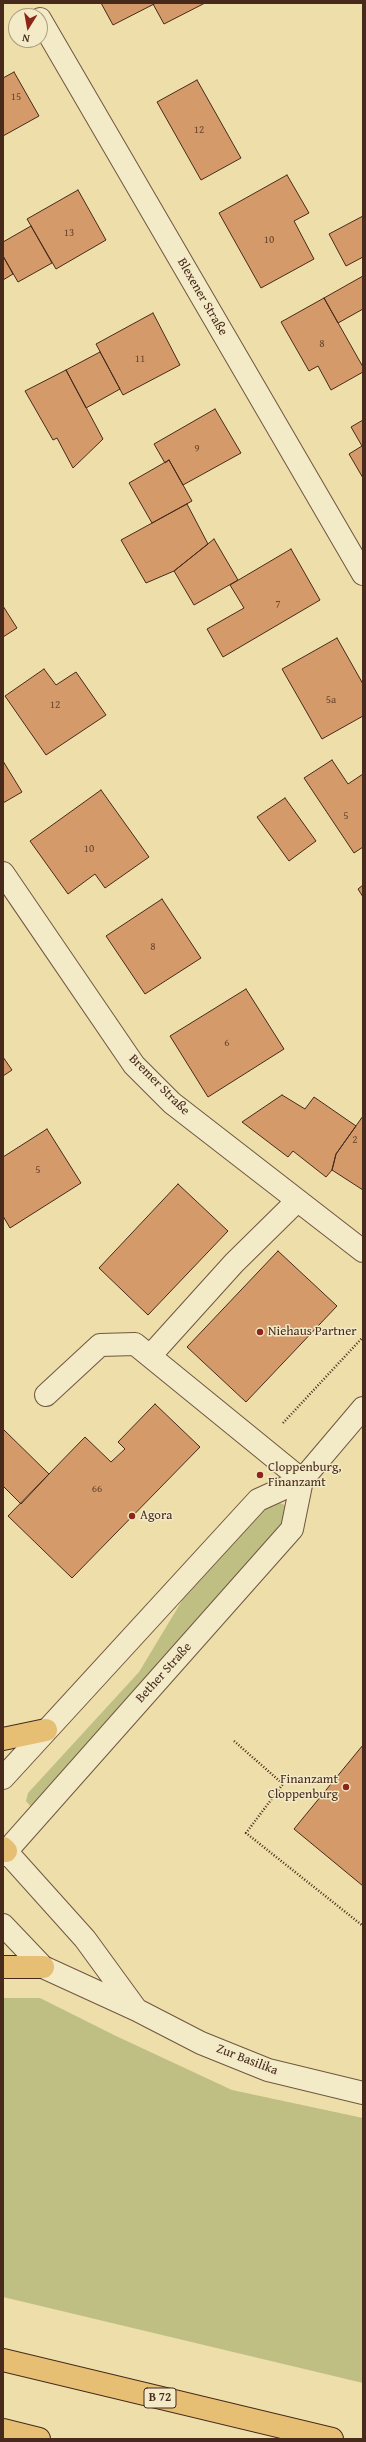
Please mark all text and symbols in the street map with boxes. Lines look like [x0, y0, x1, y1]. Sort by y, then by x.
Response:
north arrow [8, 8, 48, 48]
text: N [21, 30, 31, 47]
house number: 15 [11, 90, 21, 104]
house number: 12 [194, 123, 204, 137]
house number: 13 [64, 226, 74, 240]
house number: 10 [264, 233, 274, 247]
street label: Blexener Straße [173, 255, 231, 339]
house number: 8 [319, 337, 325, 351]
house number: 11 [135, 352, 145, 366]
house number: 9 [194, 442, 200, 456]
house number: 7 [275, 597, 281, 611]
house number: 5a [326, 693, 336, 707]
house number: 12 [50, 698, 60, 712]
house number: 5 [343, 809, 349, 823]
house number: 10 [84, 842, 94, 856]
house number: 8 [150, 940, 156, 954]
house number: 6 [224, 1036, 230, 1050]
street label: Bremer Straße [125, 1051, 193, 1119]
house number: 2 [352, 1133, 358, 1147]
house number: 5 [35, 1163, 41, 1177]
place label: Niehaus Partner [268, 1324, 357, 1340]
marker: Niehaus Partner [255, 1327, 265, 1337]
place label: Cloppenburg, Finanzamt [268, 1460, 342, 1491]
marker: Cloppenburg, Finanzamt [255, 1470, 265, 1480]
house number: 66 [92, 1482, 102, 1496]
place label: Agora [140, 1508, 172, 1524]
marker: Agora [127, 1511, 137, 1521]
street label: Bether Straße [133, 1640, 195, 1706]
place label: Finanzamt Cloppenburg [268, 1772, 338, 1803]
marker: Finanzamt Cloppenburg [341, 1782, 351, 1792]
street label: Zur Basilika [214, 2041, 280, 2079]
road number: B 72 [144, 2388, 176, 2408]

